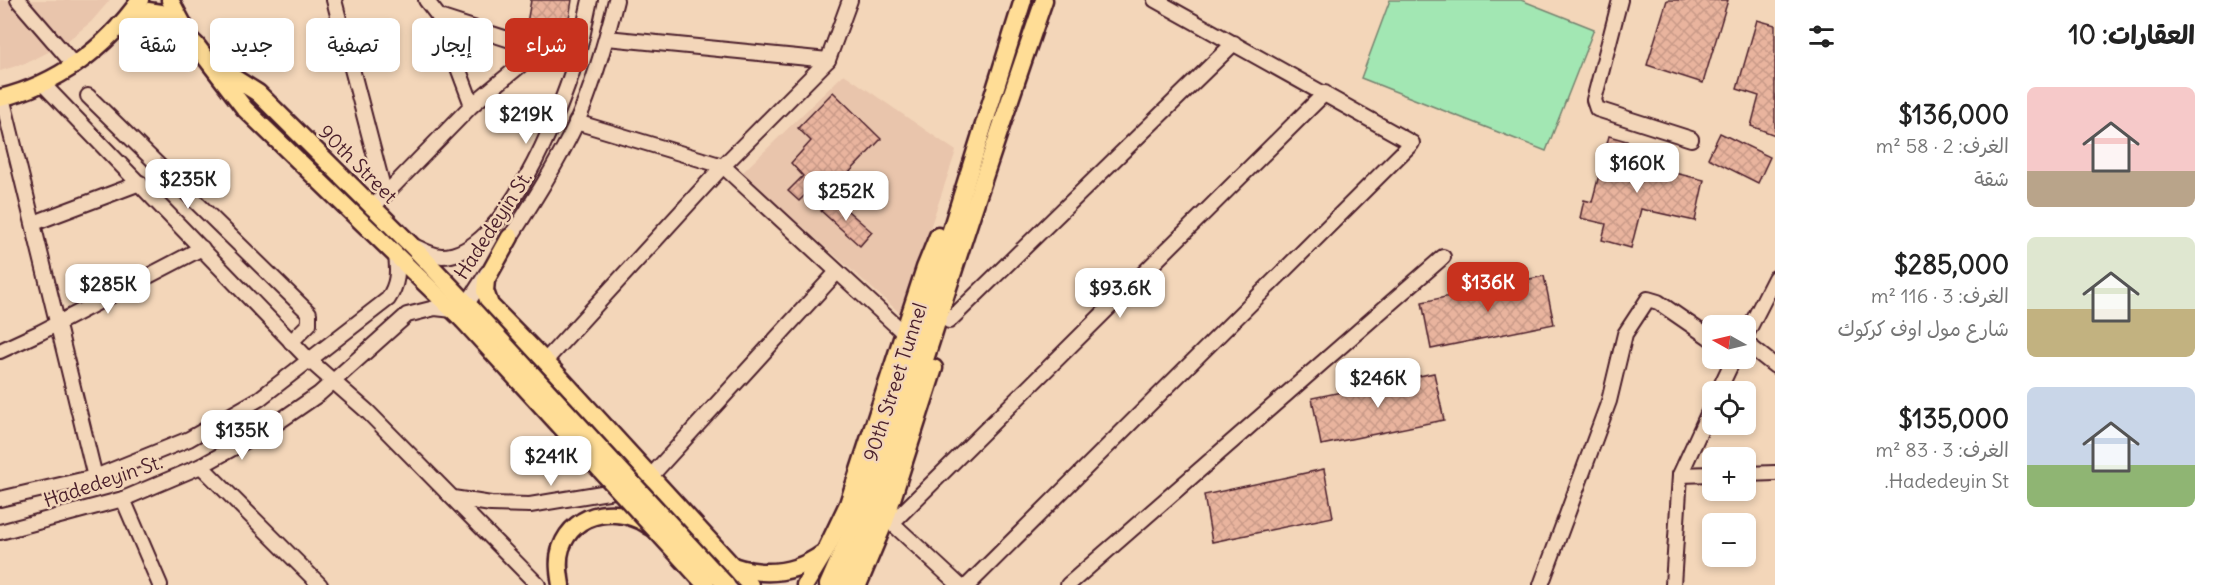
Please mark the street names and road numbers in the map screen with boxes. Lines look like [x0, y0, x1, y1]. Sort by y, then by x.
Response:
street label: 90th Street [314, 119, 403, 208]
street label: Hadedeyin St. [448, 166, 537, 284]
street label: 90th Street Tunnel [857, 300, 932, 464]
street label: Hadedeyin St. [40, 448, 166, 513]

